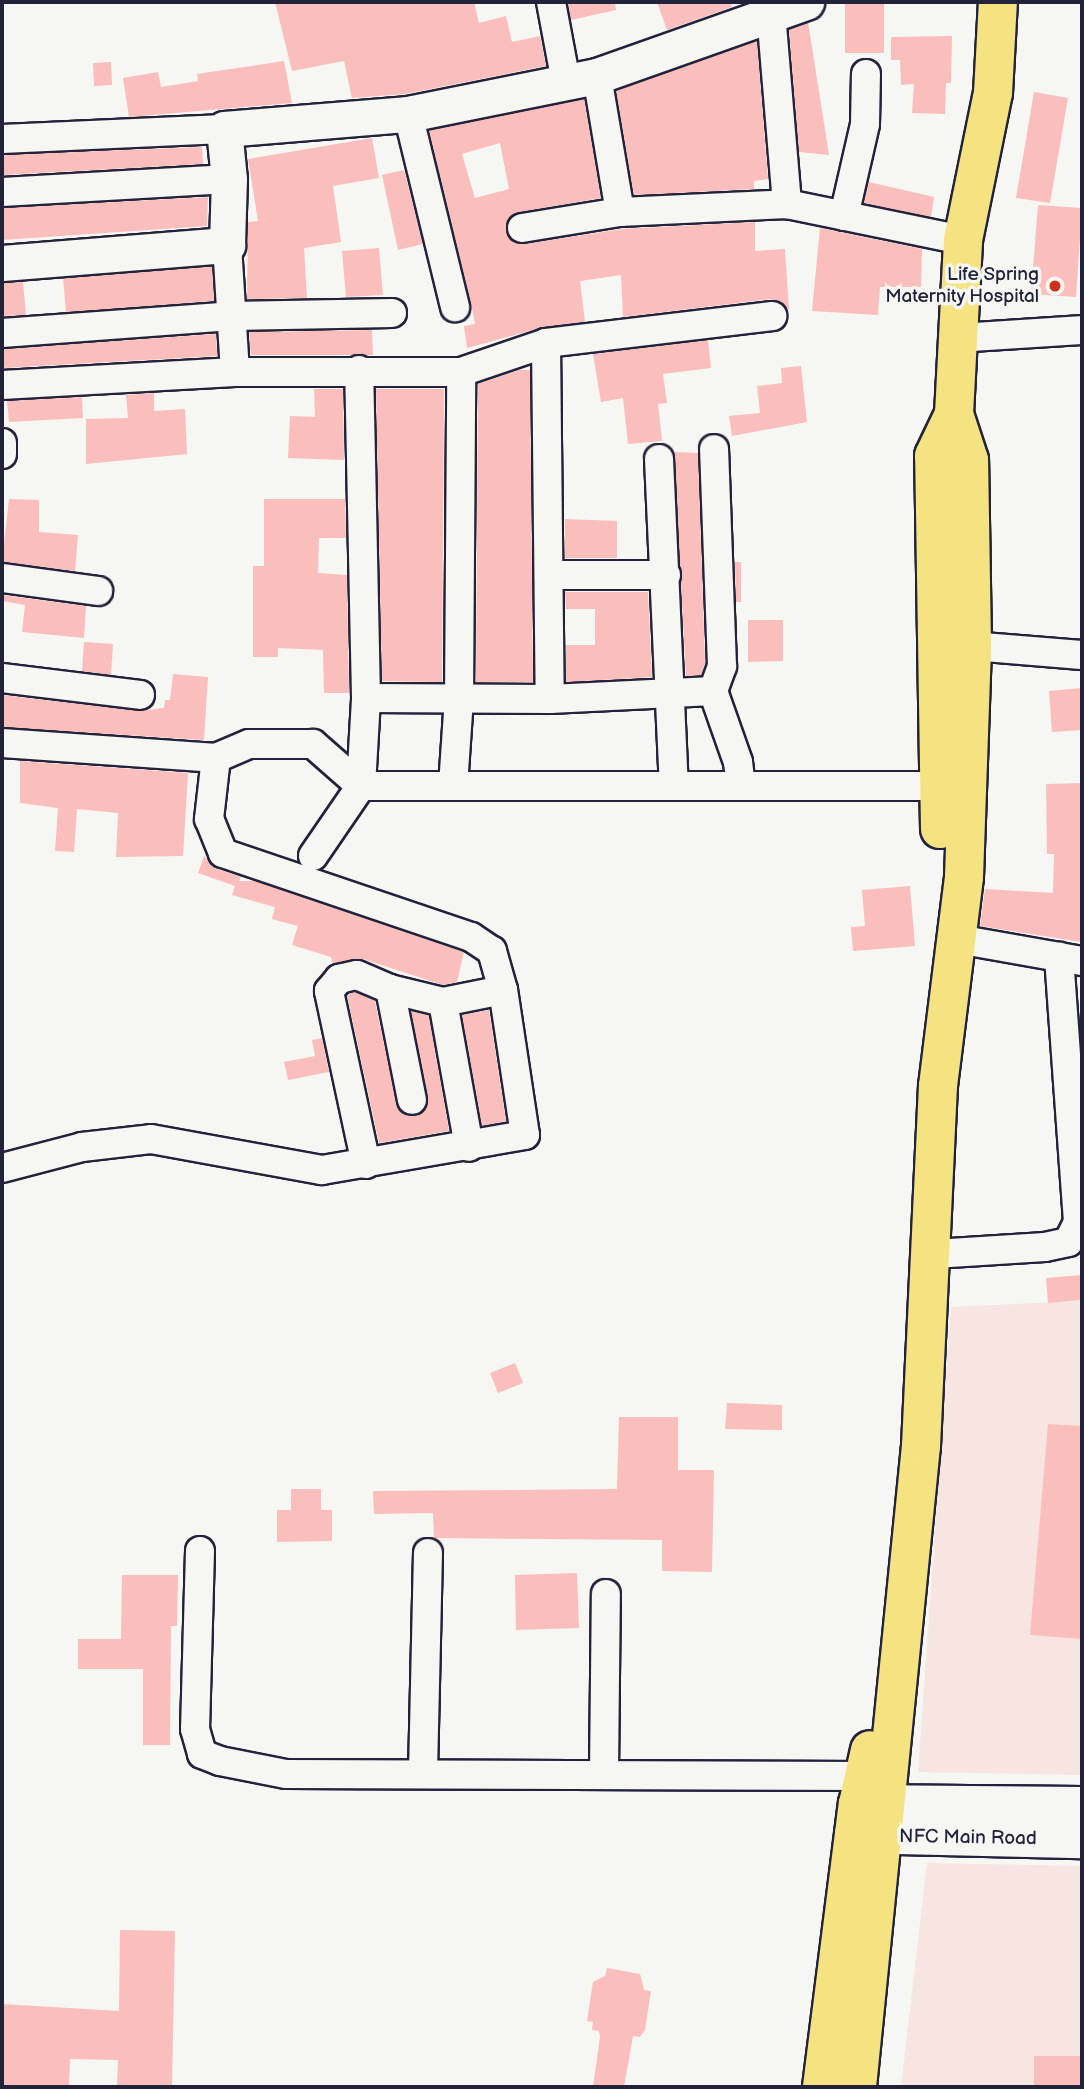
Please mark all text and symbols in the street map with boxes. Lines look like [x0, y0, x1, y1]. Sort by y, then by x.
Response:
place label: Life Spring Maternity Hospital [884, 264, 1039, 308]
marker: Life Spring Maternity Hospital [1045, 276, 1065, 296]
street label: NFC Main Road [899, 1825, 1037, 1851]

